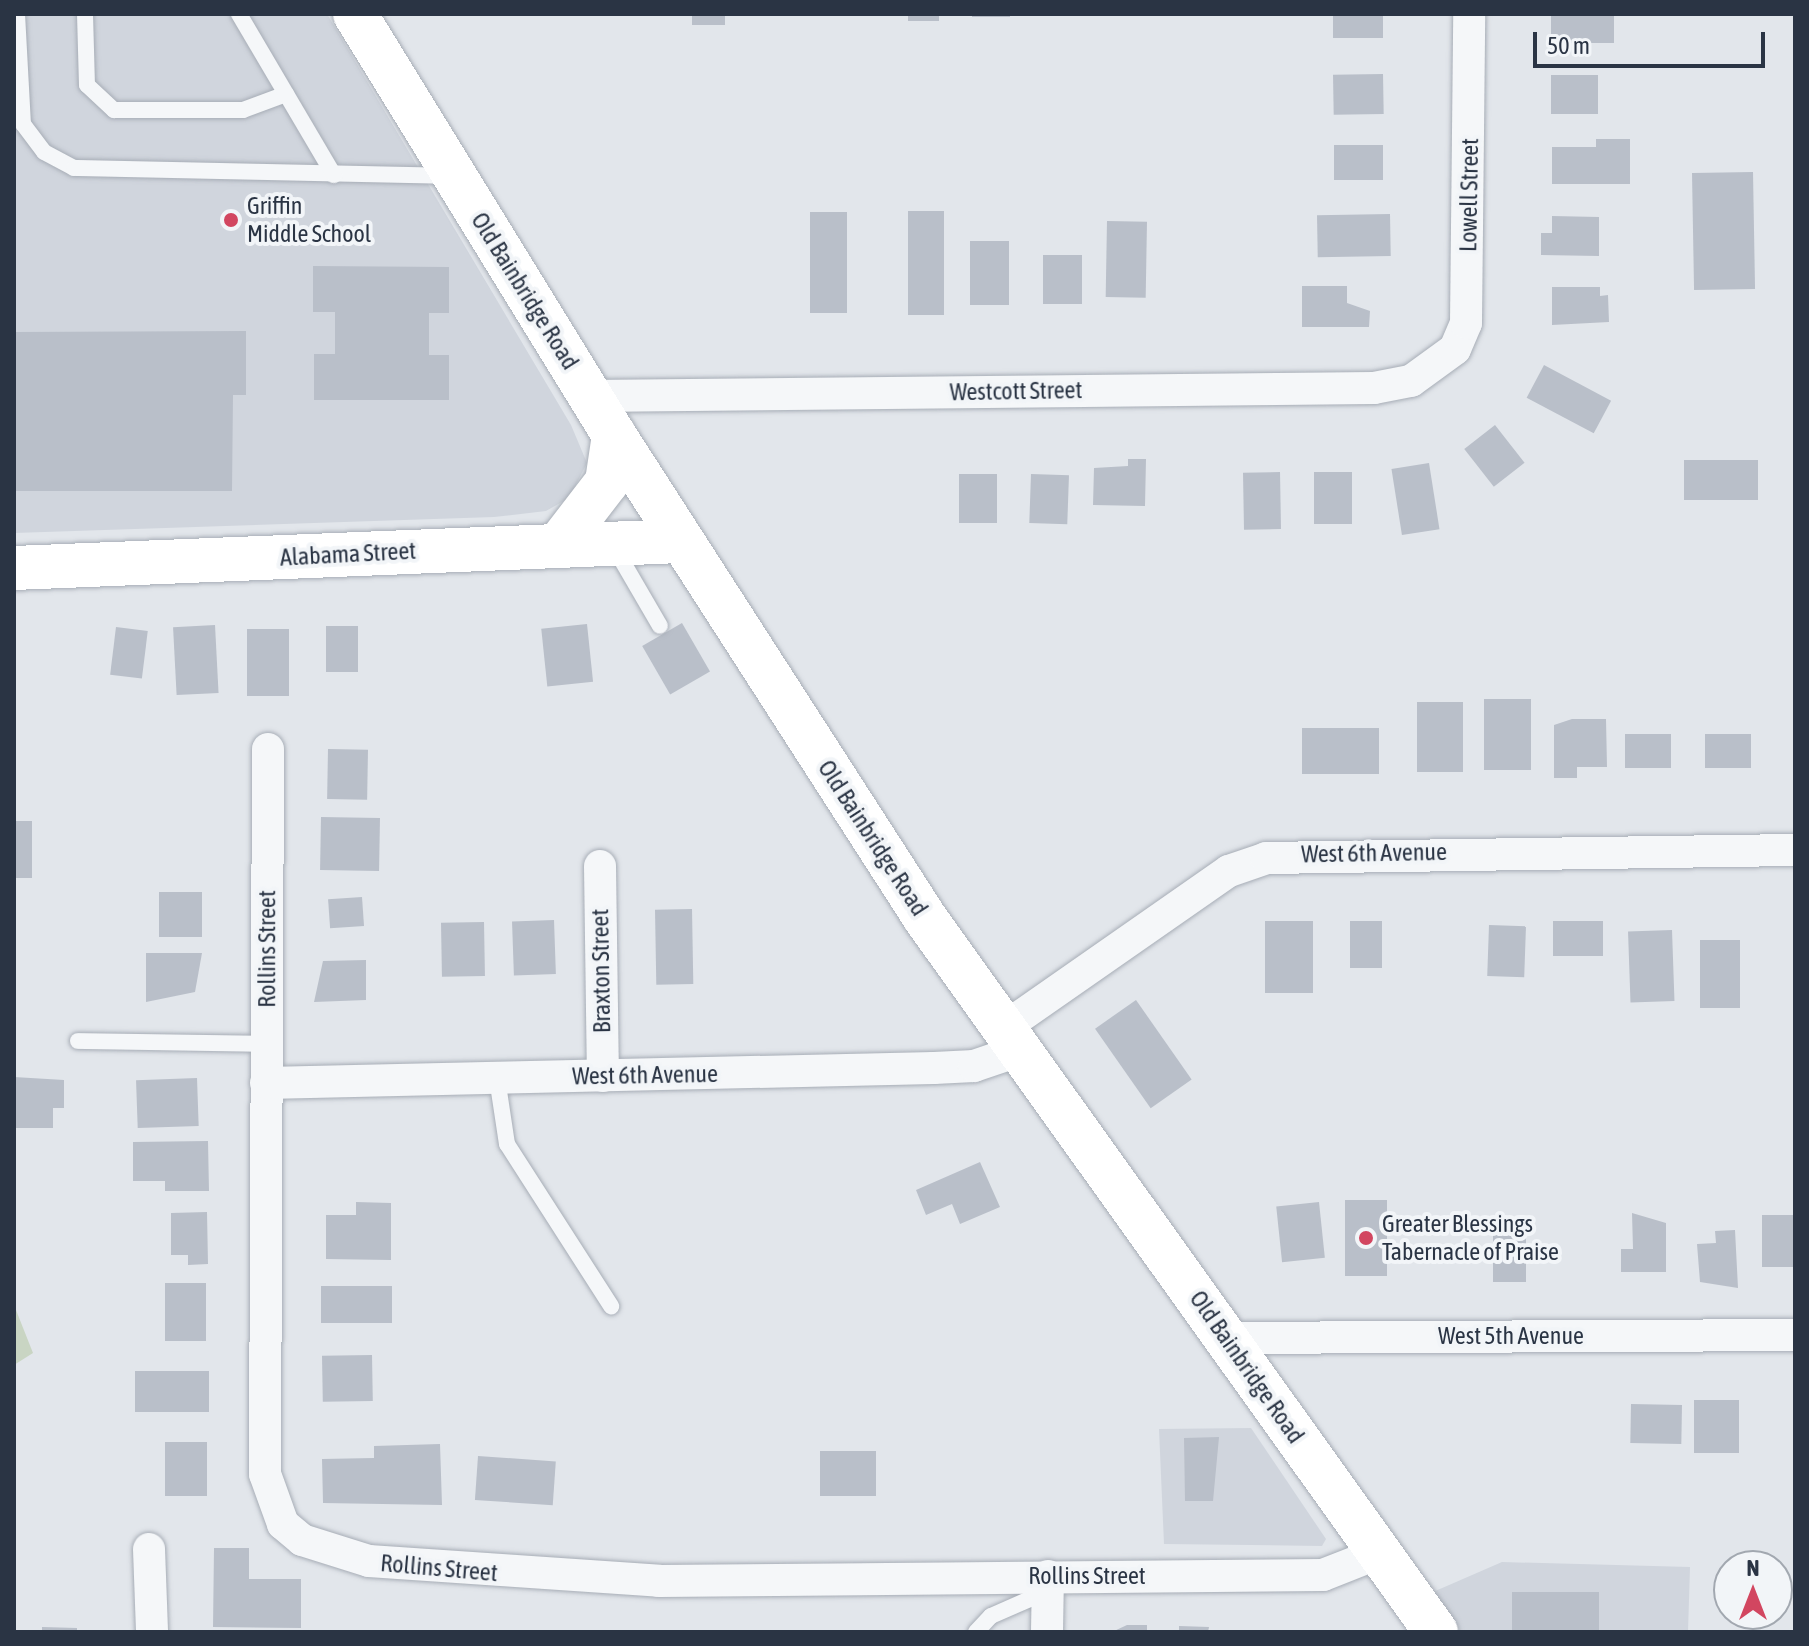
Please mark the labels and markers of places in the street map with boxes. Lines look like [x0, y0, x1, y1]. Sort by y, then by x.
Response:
place label: Griffin Middle School [247, 192, 371, 248]
marker: Griffin Middle School [222, 211, 240, 229]
place label: Greater Blessings Tabernacle of Praise [1382, 1210, 1559, 1266]
marker: Greater Blessings Tabernacle of Praise [1357, 1229, 1375, 1247]

